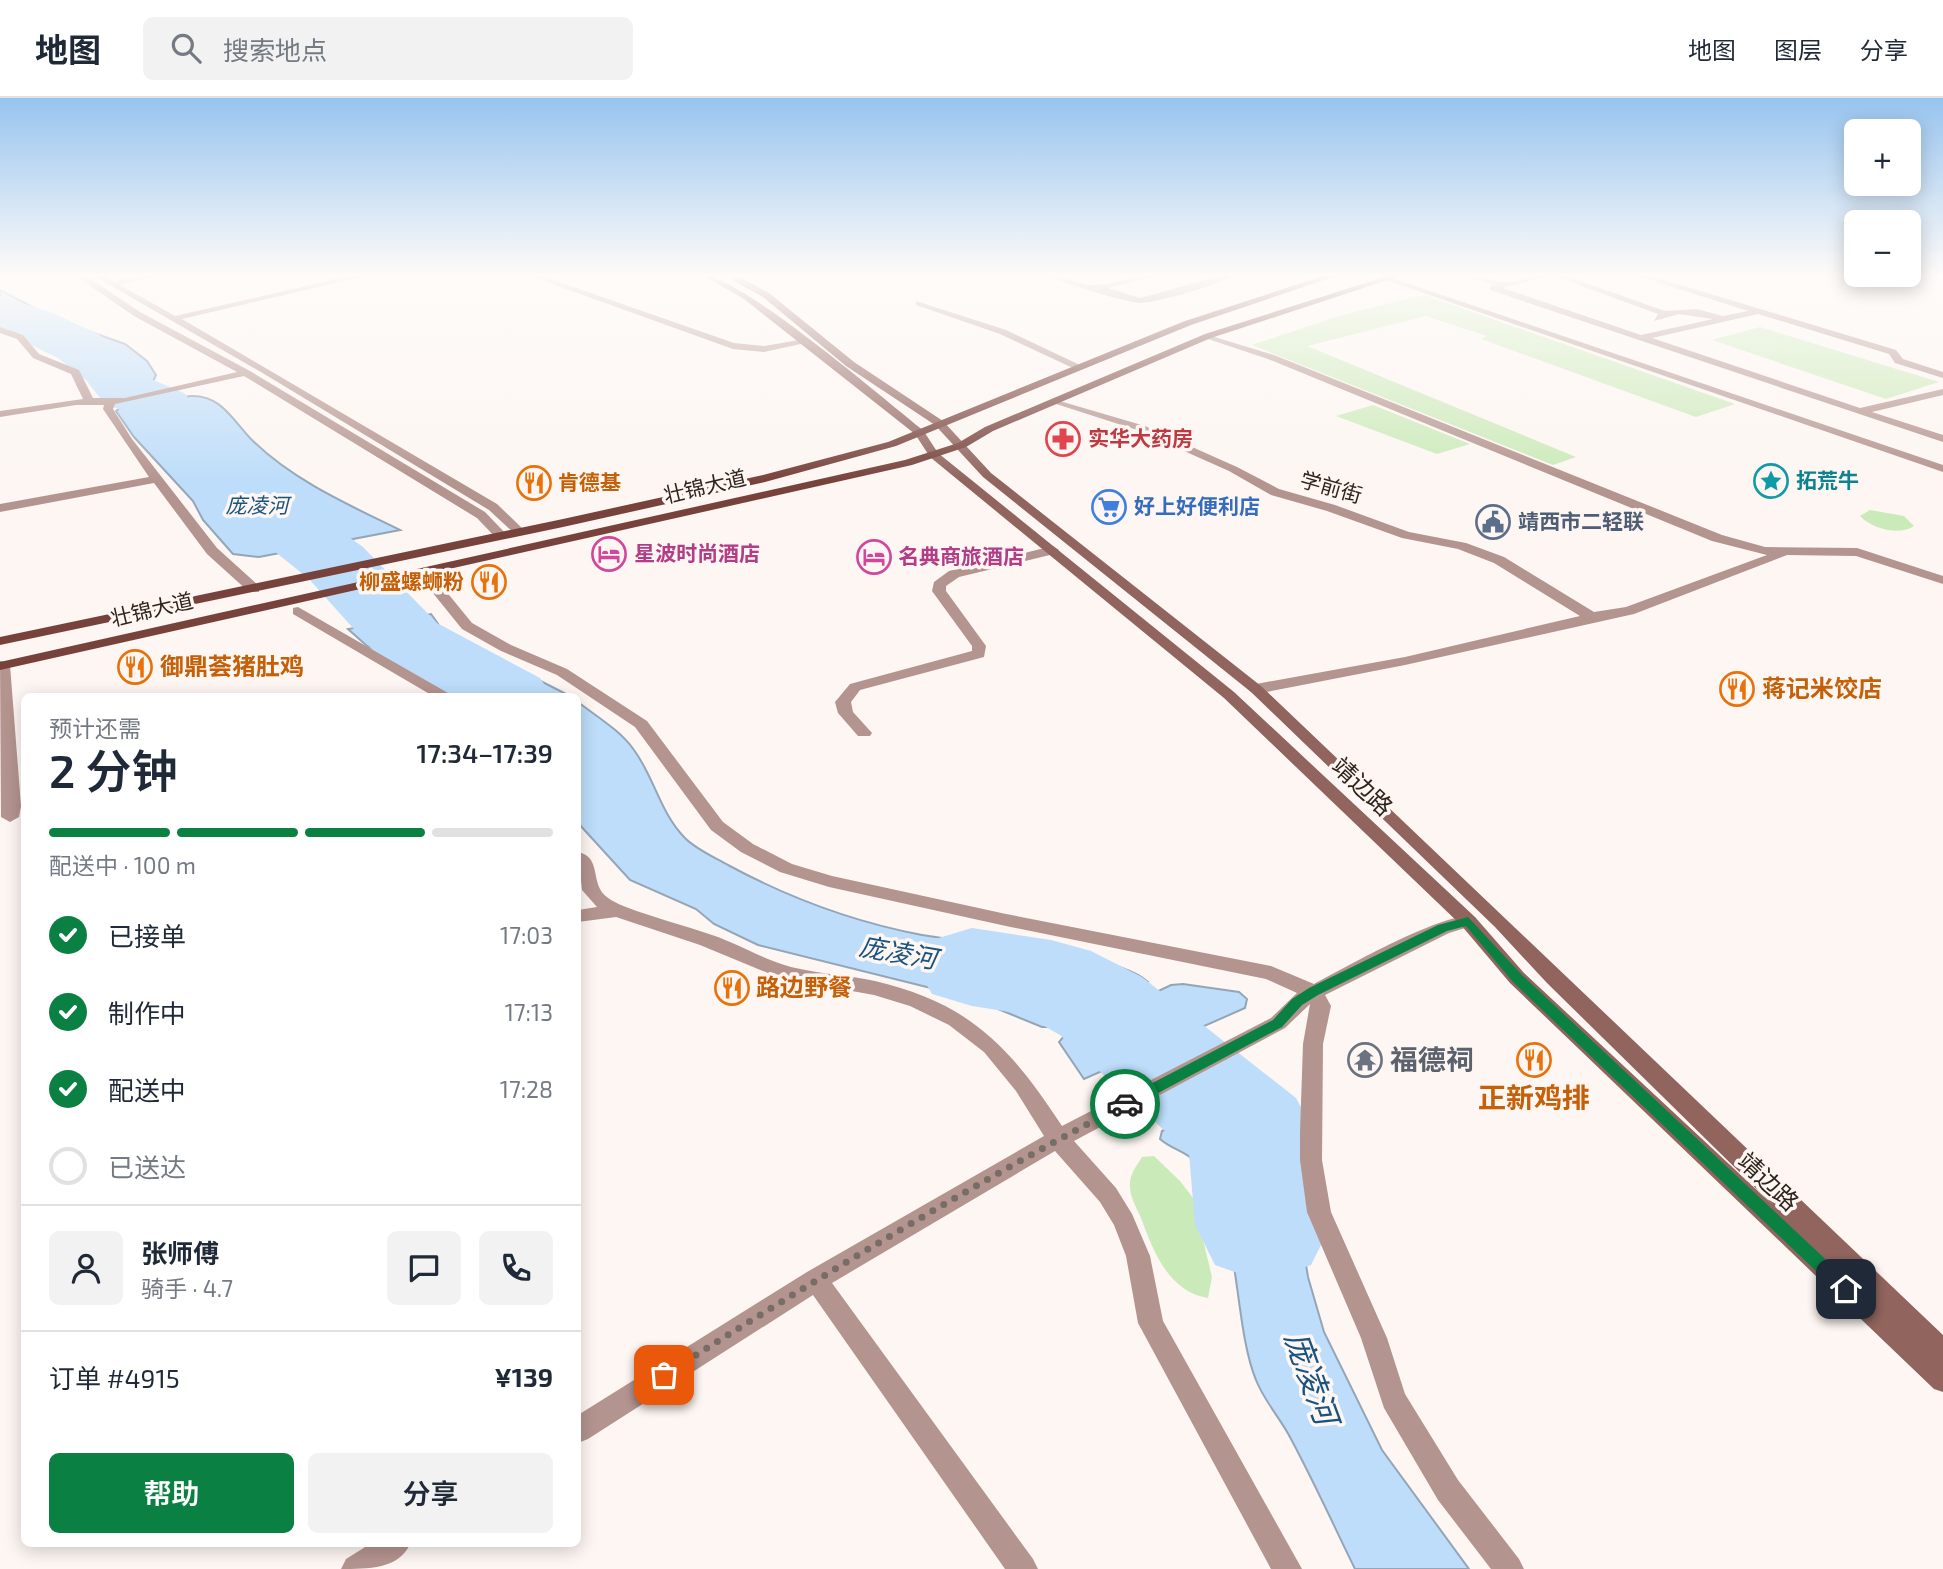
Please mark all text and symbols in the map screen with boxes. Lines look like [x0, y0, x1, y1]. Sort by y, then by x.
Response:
search box [143, 17, 633, 80]
text: 地图 [35, 29, 101, 69]
icon: search [167, 29, 205, 67]
text: 搜索地点 [223, 34, 327, 65]
text: 地图 [1688, 35, 1736, 64]
text: 图层 [1774, 35, 1822, 64]
text: 分享 [1860, 35, 1908, 64]
map controls [1844, 119, 1921, 287]
button: + [1844, 119, 1921, 196]
button: − [1844, 210, 1921, 287]
pharmacy icon: 实华大药房 [1044, 420, 1082, 458]
place label: 实华大药房 [1088, 425, 1193, 450]
place icon: 拓荒牛 [1752, 462, 1790, 500]
restaurant icon: 肯德基 [515, 464, 553, 502]
street label: 壮锦大道 [661, 464, 748, 507]
street label: 学前街 [1298, 466, 1365, 507]
place label: 拓荒牛 [1796, 467, 1859, 492]
place label: 肯德基 [558, 469, 621, 494]
supermarket icon: 好上好便利店 [1090, 488, 1128, 526]
water label: 庞凌河 [226, 492, 292, 517]
place label: 好上好便利店 [1134, 493, 1260, 518]
public building icon: 靖西市二轻联 [1474, 503, 1512, 541]
place label: 靖西市二轻联 [1518, 508, 1644, 533]
hotel icon: 星波时尚酒店 [590, 535, 628, 573]
hotel icon: 名典商旅酒店 [855, 538, 893, 576]
place label: 星波时尚酒店 [634, 540, 760, 565]
place label: 名典商旅酒店 [898, 543, 1024, 568]
restaurant icon: 柳盛螺蛳粉 [470, 563, 508, 601]
place label: 柳盛螺蛳粉 [359, 568, 464, 593]
street label: 壮锦大道 [108, 587, 195, 630]
restaurant icon: 御鼎荟猪肚鸡 [116, 648, 154, 686]
place label: 御鼎荟猪肚鸡 [160, 651, 304, 680]
restaurant icon: 蒋记米饺店 [1718, 670, 1756, 708]
place label: 蒋记米饺店 [1762, 673, 1882, 702]
text: 预计还需 [49, 714, 141, 742]
text: 17:34–17:39 [416, 737, 553, 768]
text: 2 分钟 [49, 742, 177, 797]
street label: 靖边路 [1327, 751, 1399, 821]
text: 配送中 · 100 m [49, 851, 196, 879]
icon: check [49, 916, 87, 954]
text: 已接单 [108, 920, 186, 951]
text: 17:03 [500, 921, 553, 949]
water label: 庞凌河 [857, 929, 944, 974]
restaurant icon: 路边野餐 [713, 969, 751, 1007]
place label: 路边野餐 [756, 972, 852, 1001]
icon: check [49, 993, 87, 1031]
text: 制作中 [108, 997, 186, 1028]
text: 17:13 [505, 998, 553, 1026]
temple icon: 福德祠 [1346, 1041, 1384, 1079]
restaurant icon: 正新鸡排 [1515, 1041, 1553, 1079]
place label: 福德祠 [1390, 1042, 1474, 1076]
courier [1090, 1069, 1160, 1139]
icon: check [49, 1070, 87, 1108]
text: 配送中 [108, 1074, 186, 1105]
text: 17:28 [500, 1075, 553, 1103]
place label: 正新鸡排 [1478, 1080, 1590, 1114]
icon: car [1106, 1085, 1144, 1123]
street label: 靖边路 [1733, 1146, 1805, 1216]
text: 已送达 [108, 1151, 186, 1182]
button: person [49, 1231, 123, 1305]
button: chat [387, 1231, 461, 1305]
button: phone [479, 1231, 553, 1305]
text: 张师傅 [141, 1237, 219, 1268]
pin [1816, 1259, 1876, 1319]
icon: home [1827, 1270, 1865, 1308]
text: 骑手 · 4.7 [141, 1274, 233, 1302]
water label: 庞凌河 [1279, 1326, 1349, 1435]
pin [634, 1345, 694, 1405]
icon: bag [645, 1356, 683, 1394]
text: ¥139 [494, 1361, 553, 1392]
text: 订单 #4915 [49, 1362, 180, 1393]
button: 帮助 [49, 1453, 294, 1533]
button: 分享 [308, 1453, 553, 1533]

